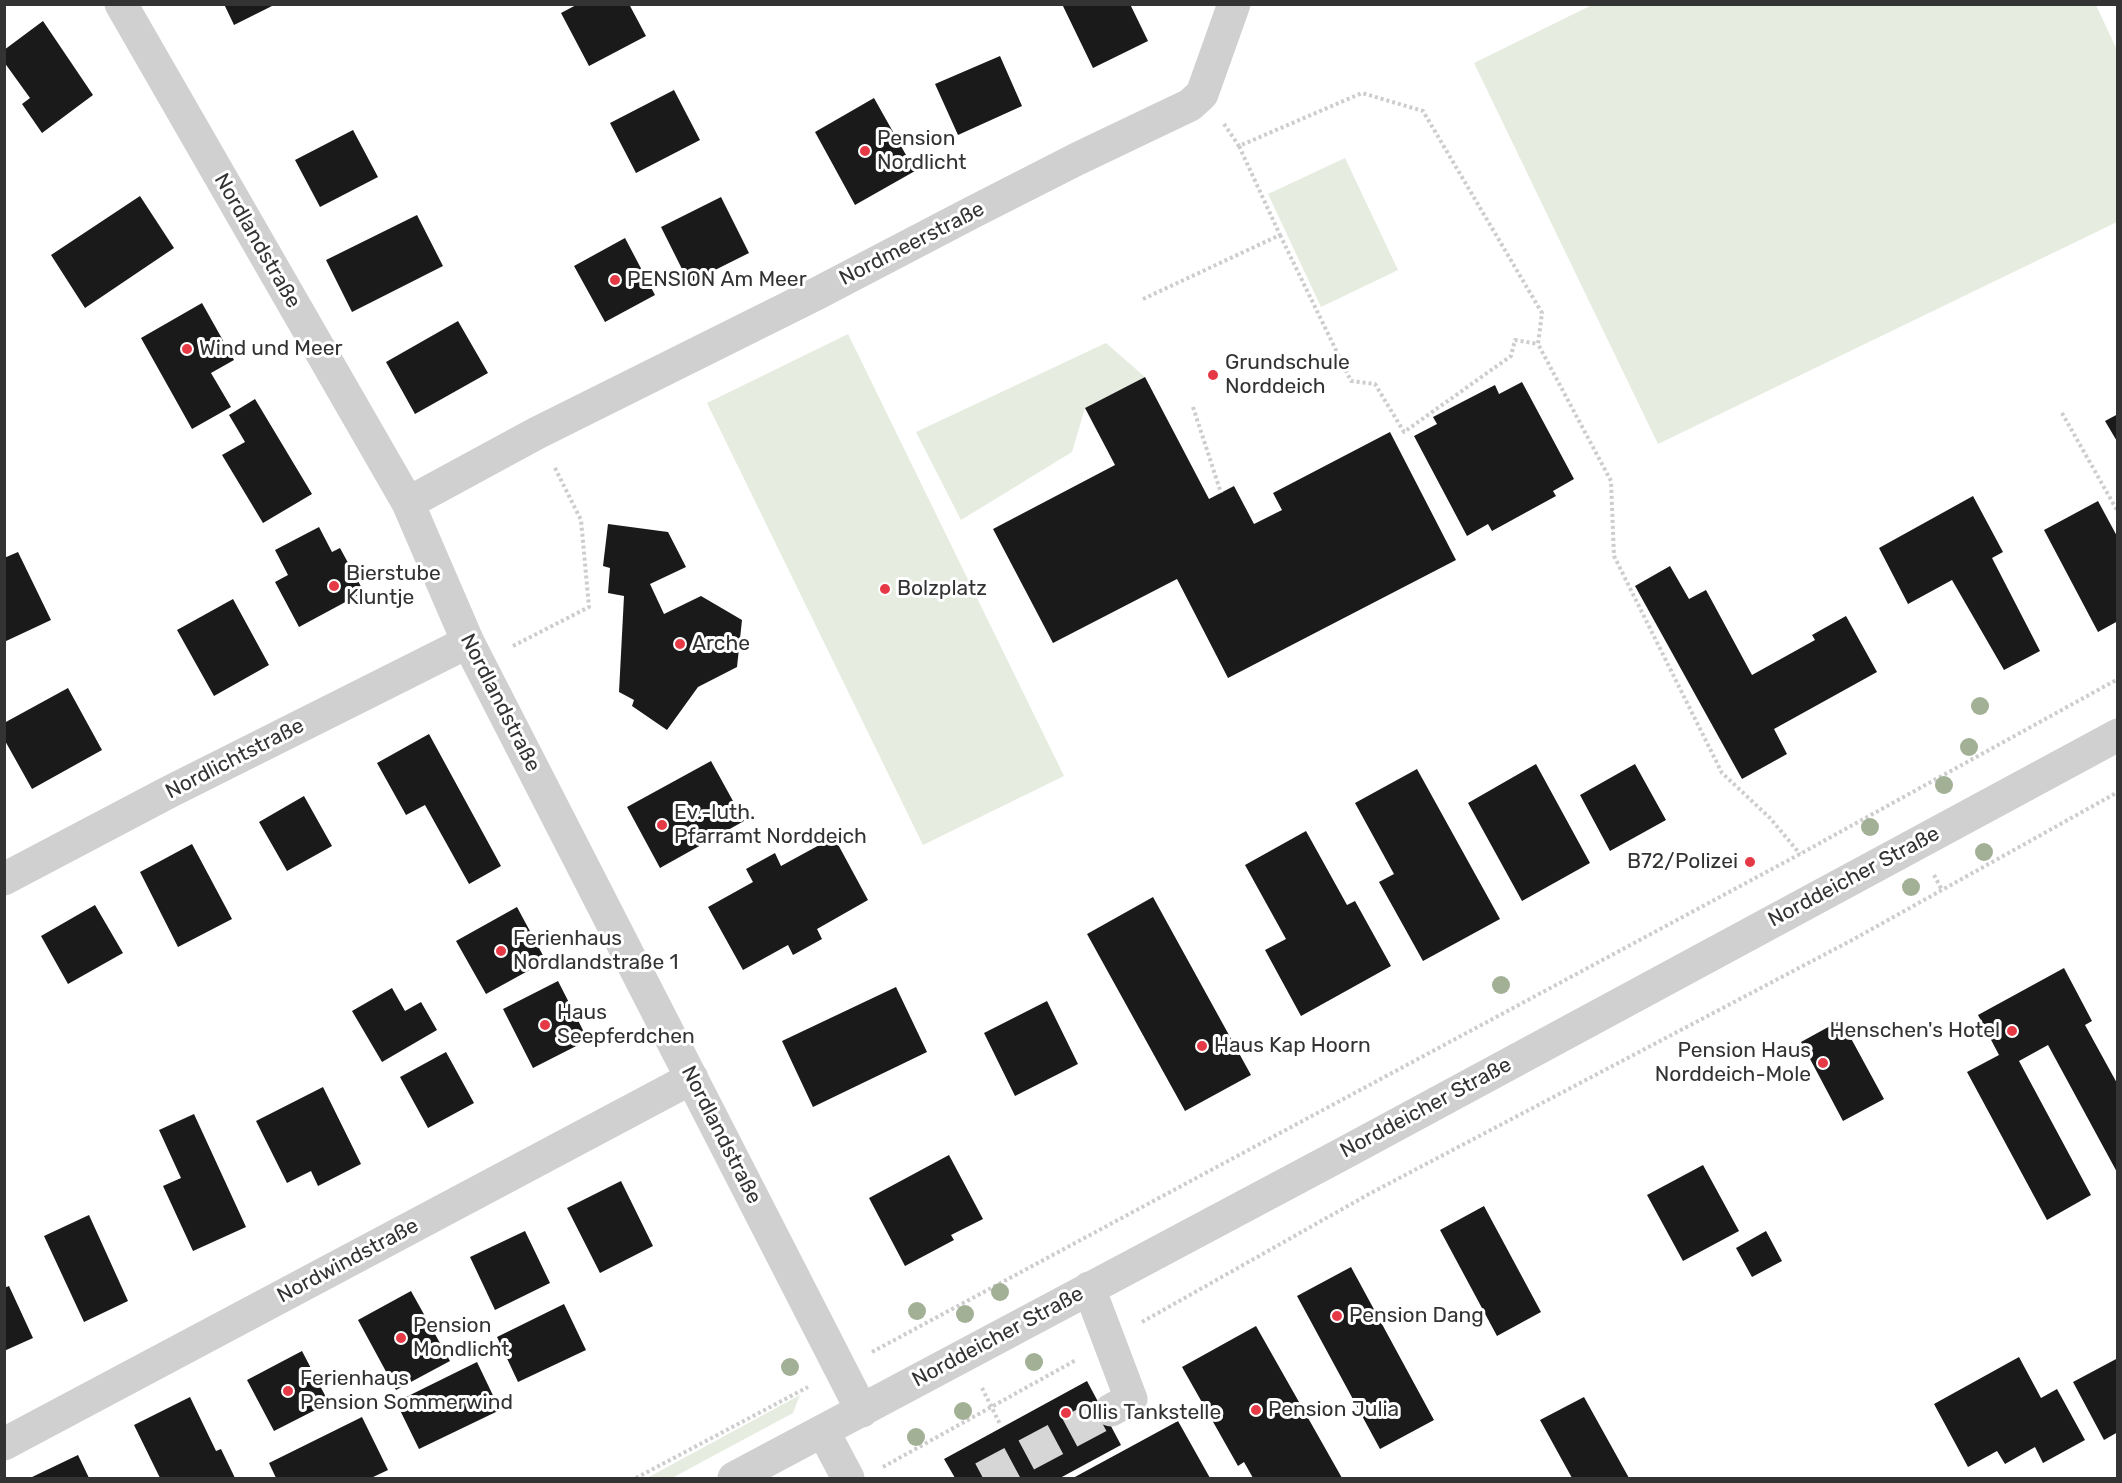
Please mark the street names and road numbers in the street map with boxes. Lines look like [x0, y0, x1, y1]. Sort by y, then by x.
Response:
street label: Nordlandstraße [208, 169, 306, 313]
street label: Nordmeerstraße [835, 197, 989, 291]
street label: Nordlandstraße [454, 630, 546, 776]
street label: Nordlichtstraße [162, 713, 308, 805]
street label: Norddeicher Straße [1764, 821, 1944, 933]
street label: Norddeicher Straße [1336, 1052, 1516, 1164]
street label: Nordlandstraße [675, 1062, 767, 1208]
street label: Nordwindstraße [273, 1213, 423, 1309]
street label: Norddeicher Straße [908, 1281, 1088, 1393]

